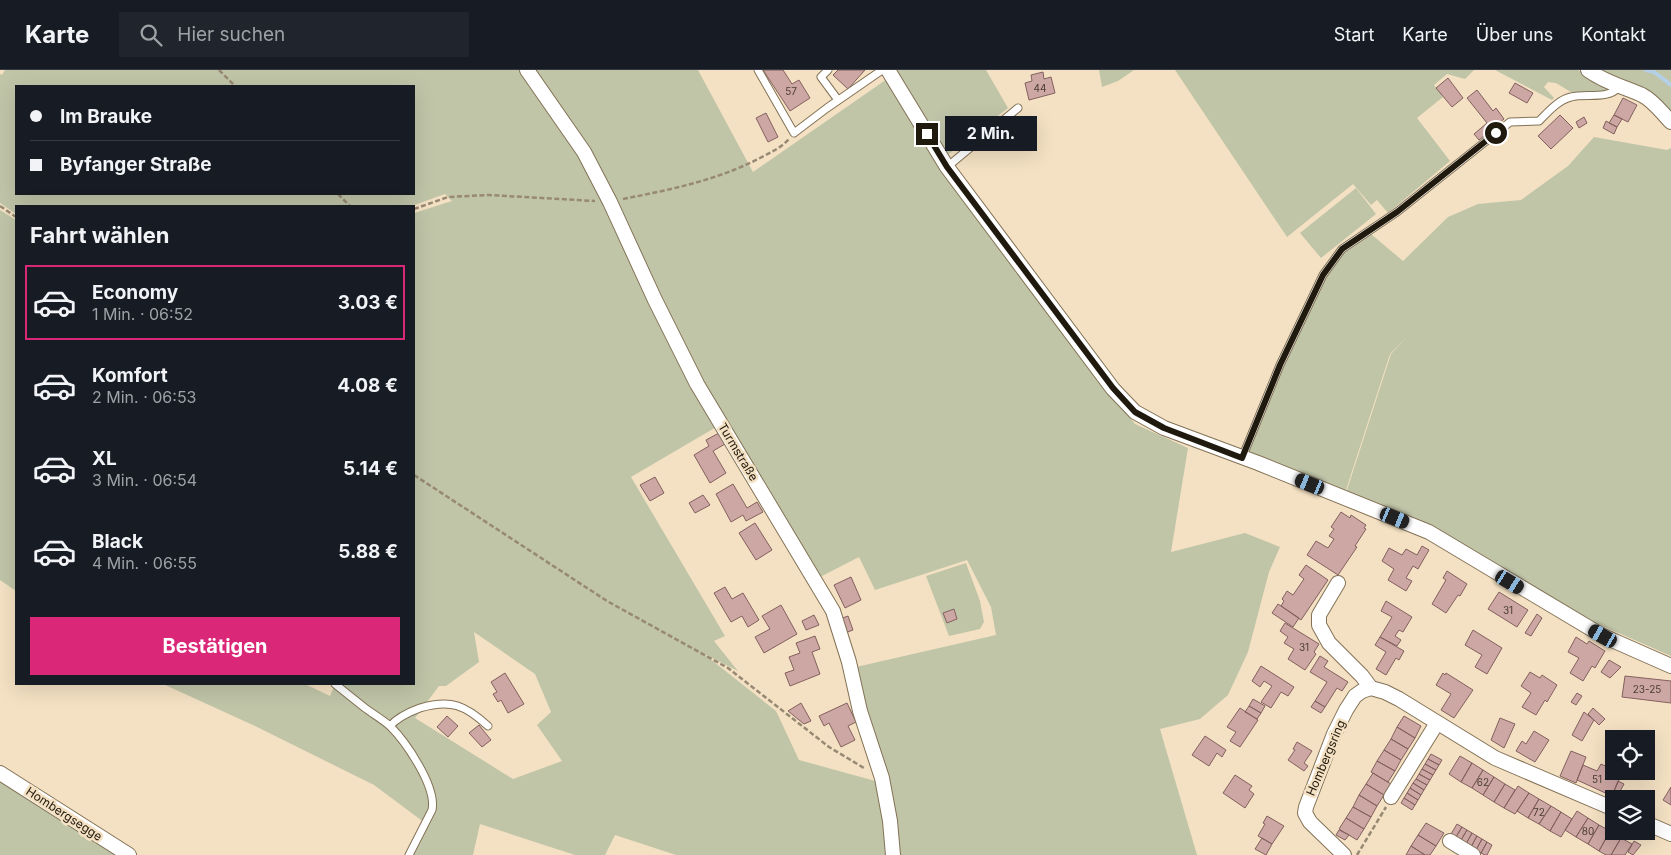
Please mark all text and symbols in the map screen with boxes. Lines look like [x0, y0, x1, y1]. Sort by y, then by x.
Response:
search box [119, 12, 469, 57]
text: Karte [25, 20, 89, 49]
icon: search [137, 21, 165, 49]
text: Hier suchen [177, 23, 285, 46]
text: Start [1334, 24, 1374, 45]
text: Karte [1402, 24, 1448, 45]
text: Über uns [1476, 24, 1553, 45]
text: Kontakt [1581, 24, 1646, 45]
house number: 44 [1034, 82, 1046, 94]
house number: 57 [785, 85, 797, 97]
text: Im Brauke [60, 105, 152, 128]
callout: 2 Min. [944, 116, 1037, 152]
route start [1485, 122, 1507, 144]
route end [916, 123, 938, 145]
text: 2 Min. [967, 123, 1015, 143]
text: Byfanger Straße [60, 153, 212, 176]
text: Fahrt wählen [30, 222, 170, 248]
icon: car [32, 280, 77, 325]
text: Economy [92, 281, 178, 304]
text: 3.03 € [338, 291, 398, 314]
text: 1 Min. · 06:52 [92, 304, 193, 324]
icon: car [32, 363, 77, 408]
text: Komfort [92, 364, 168, 387]
text: 4.08 € [337, 374, 398, 397]
text: 2 Min. · 06:53 [92, 387, 197, 407]
street label: Turmstraße [715, 420, 762, 484]
icon: car [32, 446, 77, 491]
text: XL [92, 447, 117, 470]
text: 5.14 € [343, 457, 398, 480]
text: 3 Min. · 06:54 [92, 470, 197, 490]
car [1293, 471, 1326, 497]
car [1378, 505, 1411, 531]
icon: car [32, 529, 77, 574]
text: Black [92, 530, 143, 553]
text: 5.88 € [338, 540, 398, 563]
text: 4 Min. · 06:55 [92, 553, 197, 573]
car [1493, 568, 1526, 596]
house number: 31 [1503, 604, 1513, 616]
button: Bestätigen [30, 617, 400, 675]
car [1586, 622, 1619, 650]
house number: 31 [1299, 641, 1309, 653]
house number: 23-25 [1633, 683, 1661, 695]
street label: Hombergsring [1303, 718, 1348, 798]
map controls [1605, 730, 1655, 840]
button: locate [1605, 730, 1655, 780]
house number: 51 [1592, 773, 1602, 785]
house number: 62 [1477, 776, 1489, 788]
street label: Hombergsegge [23, 783, 105, 844]
button: layers [1605, 790, 1655, 840]
house number: 72 [1533, 806, 1545, 818]
house number: 80 [1582, 825, 1594, 837]

